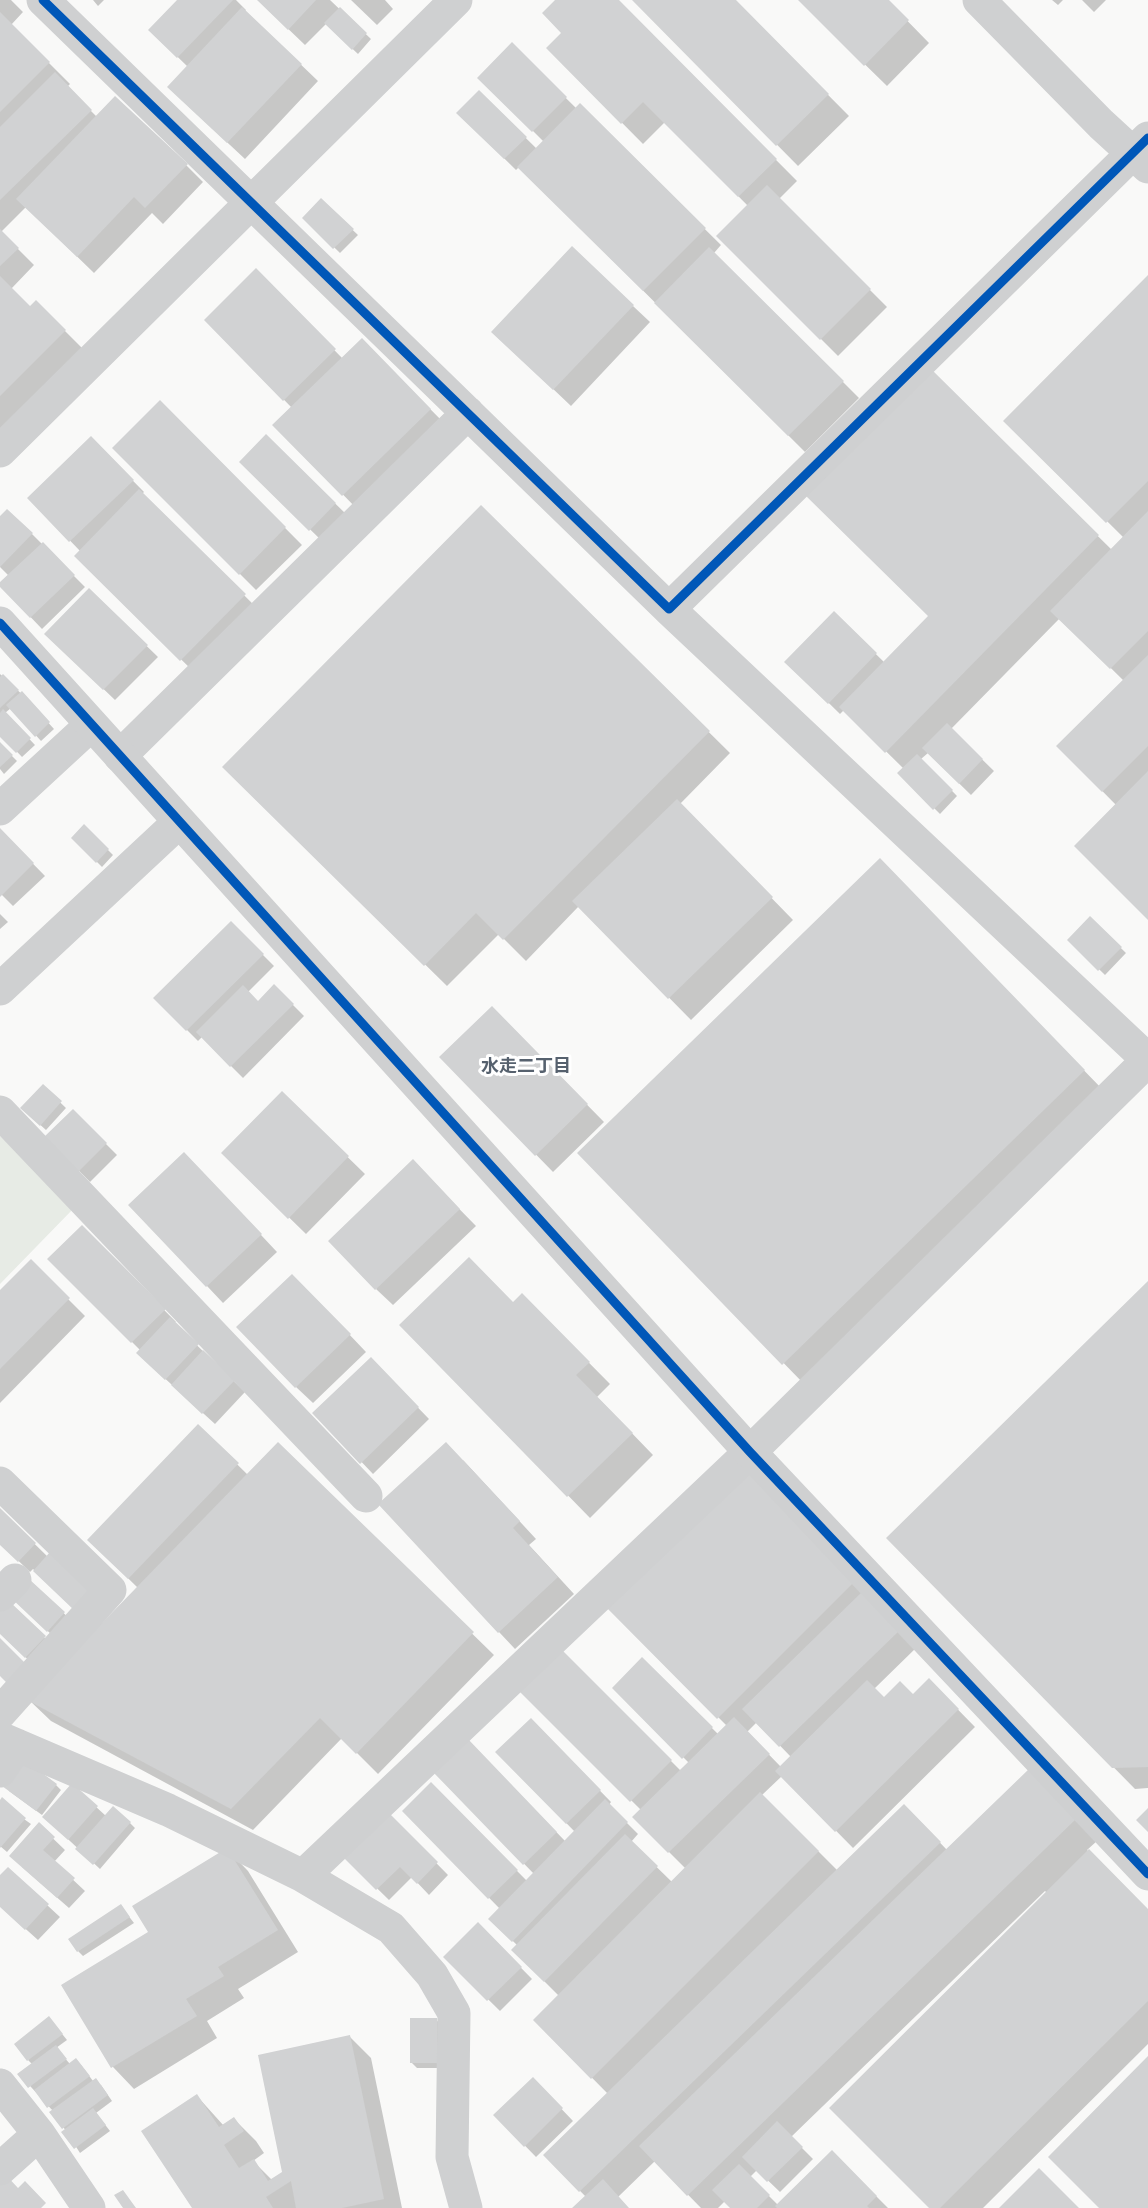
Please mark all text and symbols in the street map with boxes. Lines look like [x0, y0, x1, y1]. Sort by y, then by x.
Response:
district label: 水走二丁目 [481, 1056, 571, 1078]

